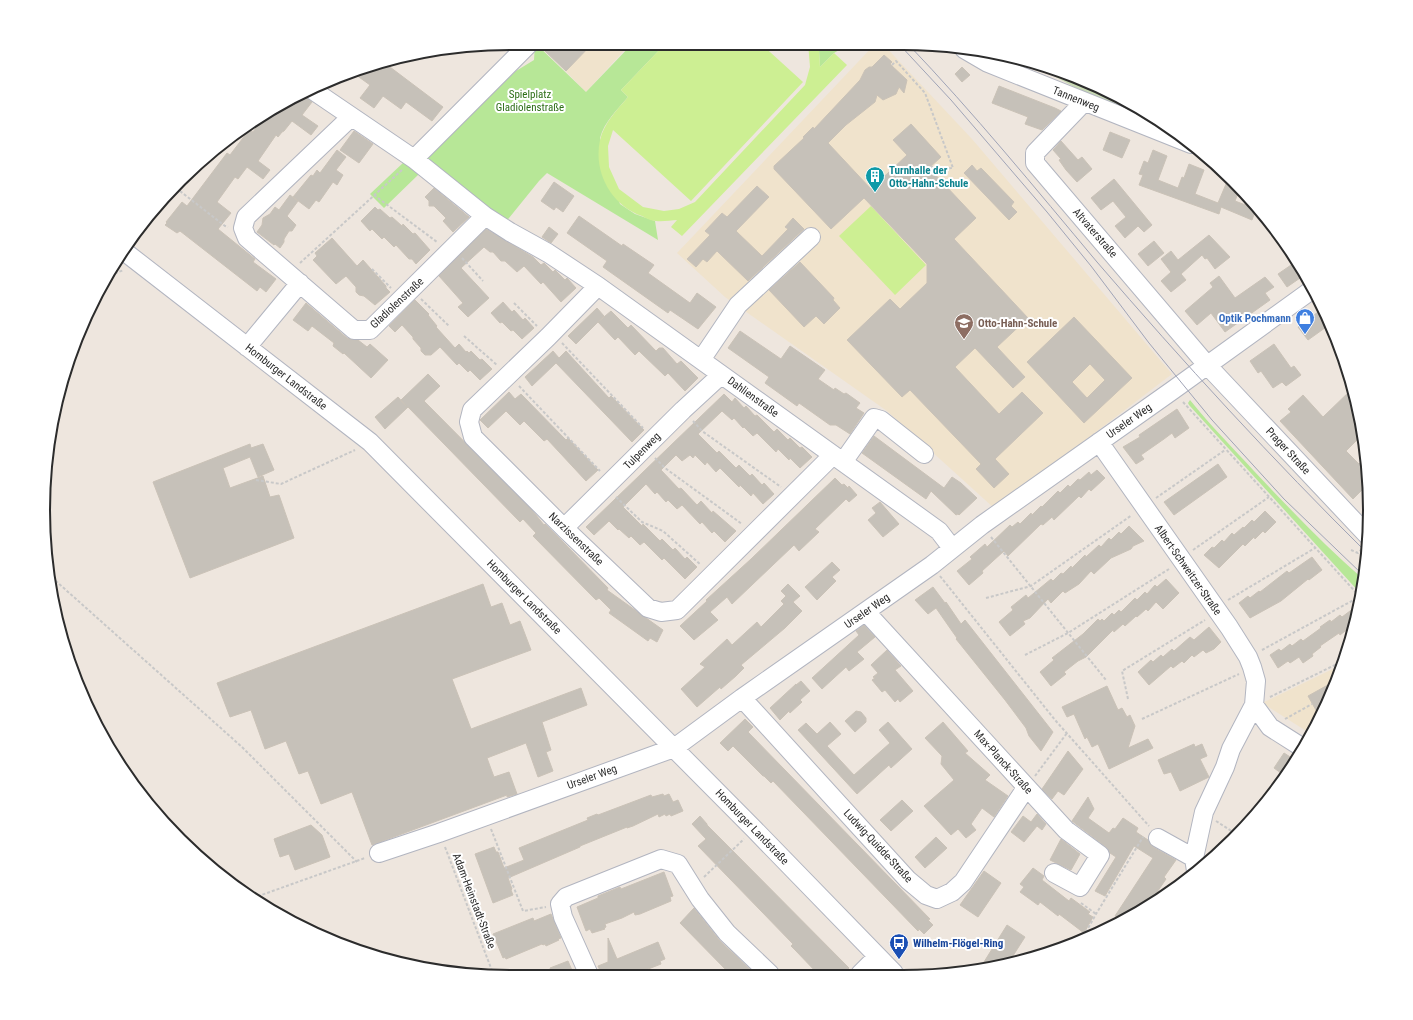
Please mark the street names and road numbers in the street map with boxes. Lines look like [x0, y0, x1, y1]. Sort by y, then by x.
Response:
street label: Tannenweg [1051, 84, 1101, 114]
street label: Altvaterstraße [1070, 206, 1120, 260]
street label: Gladiolenstraße [368, 275, 426, 331]
street label: Homburger Landstraße [243, 341, 329, 413]
street label: Dahlienstraße [725, 374, 781, 420]
street label: Urseler Weg [1104, 401, 1154, 441]
street label: Prager Straße [1263, 425, 1313, 477]
street label: Tulpenweg [621, 430, 663, 472]
street label: Narzissenstraße [546, 510, 606, 568]
street label: Albert-Schweitzer-Straße [1152, 522, 1224, 618]
street label: Homburger Landstraße [484, 557, 564, 637]
street label: Urseler Weg [842, 591, 892, 631]
street label: Max-Planck-Straße [971, 727, 1035, 797]
street label: Urseler Weg [565, 762, 619, 792]
street label: Homburger Landstraße [713, 787, 791, 867]
street label: Ludwig-Quidde-Straße [841, 807, 915, 885]
street label: Adam-Heinstadt-Straße [450, 851, 498, 951]

